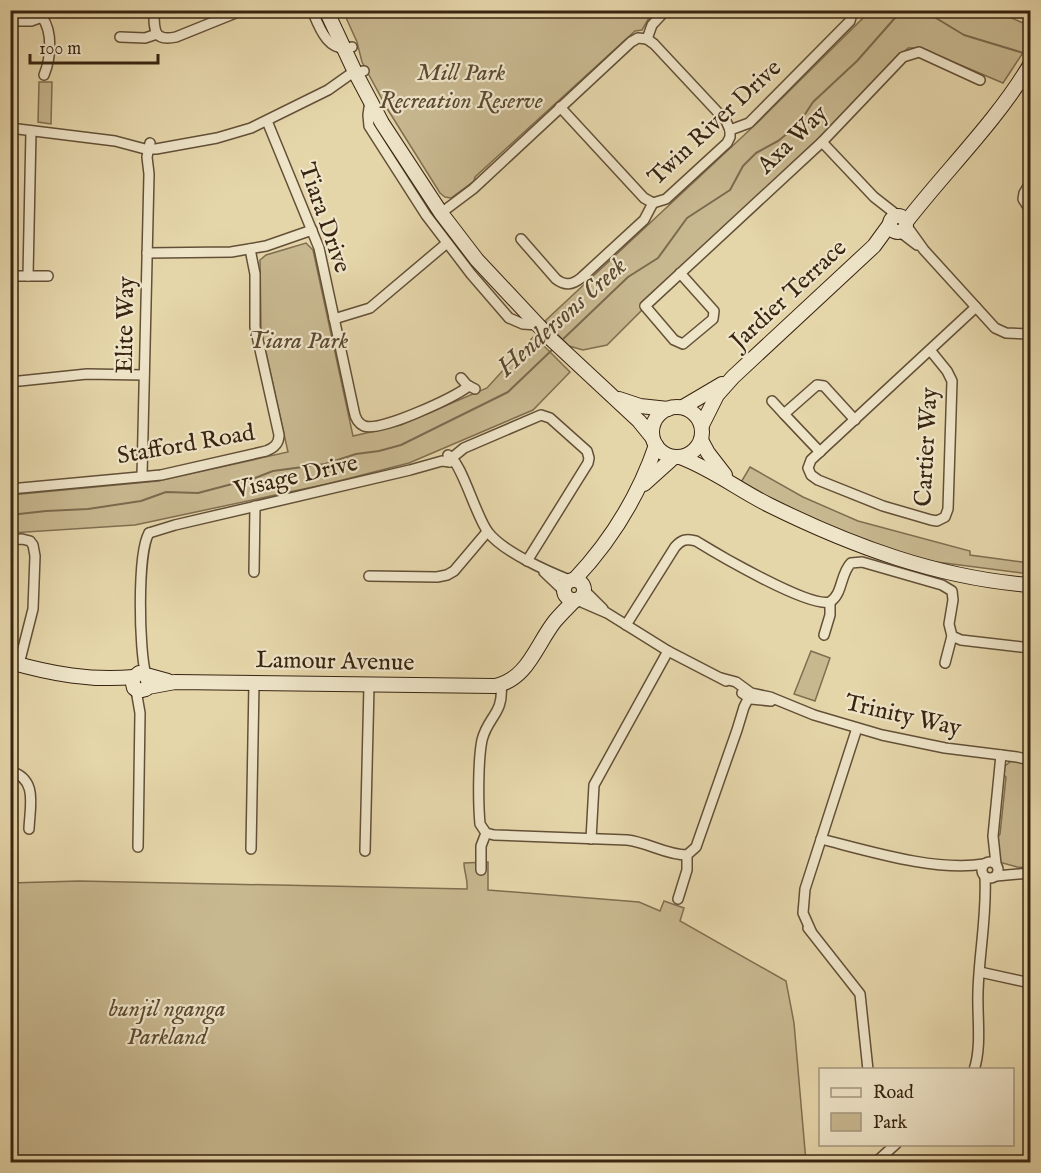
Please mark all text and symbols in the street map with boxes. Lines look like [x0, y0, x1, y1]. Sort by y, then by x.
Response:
scale bar [30, 27, 158, 65]
text: 100 m [39, 38, 81, 61]
street label: Twin River Drive [642, 53, 788, 193]
park label: Mill Park Recreation Reserve [379, 58, 543, 117]
street label: Axa Way [750, 99, 835, 182]
street label: Tiara Drive [291, 159, 357, 277]
street label: Jardier Terrace [722, 233, 854, 359]
water label: Hendersons Creek [489, 250, 634, 385]
street label: Elite Way [110, 276, 142, 374]
park label: Tiara Park [248, 326, 349, 357]
street label: Cartier Way [908, 386, 946, 507]
street label: Stafford Road [115, 418, 257, 472]
street label: Visage Drive [230, 448, 361, 507]
street label: Lamour Avenue [255, 645, 415, 679]
street label: Trinity Way [842, 688, 964, 744]
park label: bunjil nganga Parkland [108, 994, 226, 1053]
legend [819, 1068, 1014, 1146]
text: Road [873, 1082, 914, 1105]
text: Park [873, 1112, 908, 1135]

